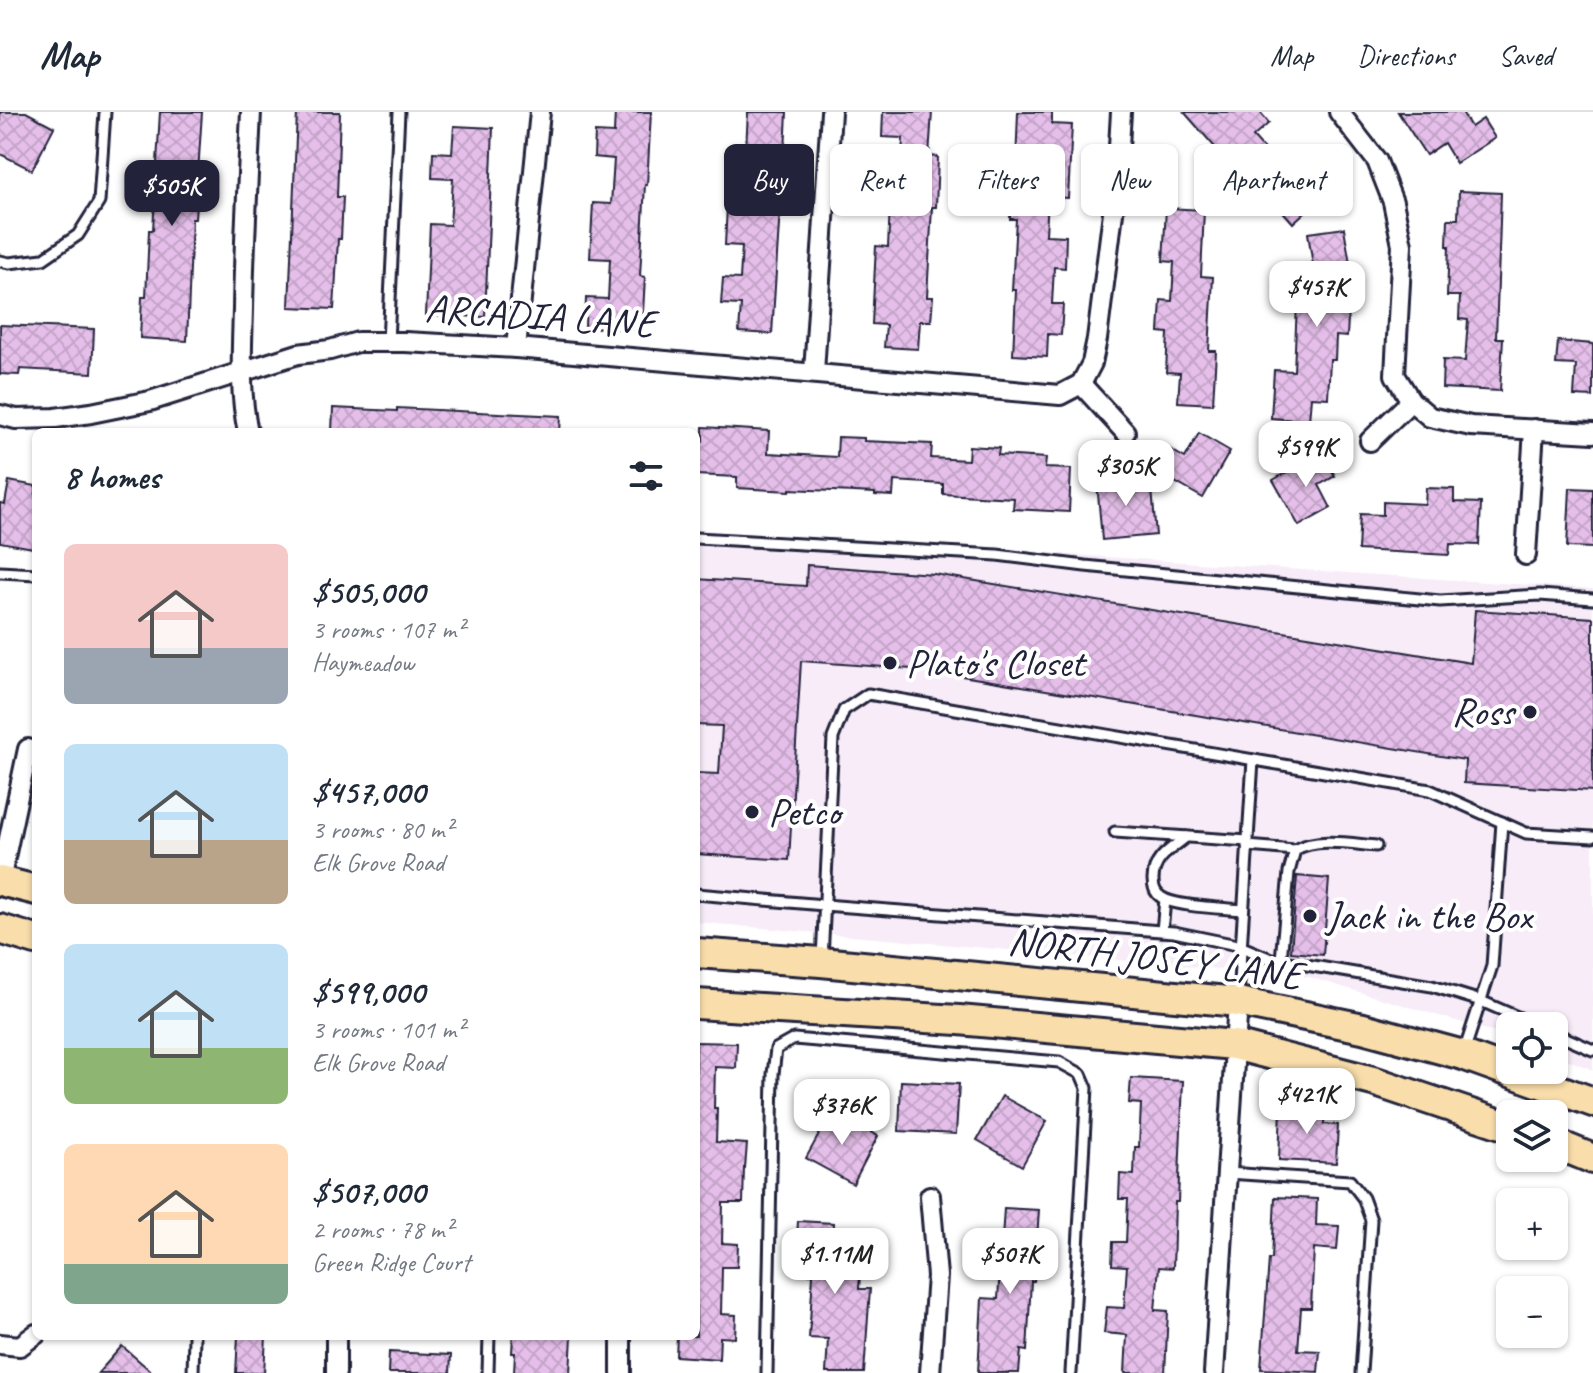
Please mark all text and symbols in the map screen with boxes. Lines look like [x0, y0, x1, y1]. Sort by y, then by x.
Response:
text: Map [40, 32, 99, 79]
text: Map [1270, 38, 1313, 73]
text: Directions [1357, 38, 1455, 73]
text: Saved [1499, 38, 1553, 73]
chip: Buy [724, 144, 814, 216]
chip: Rent [830, 144, 932, 216]
chip: Filters [948, 144, 1065, 216]
chip: New [1081, 144, 1178, 216]
chip: Apartment [1194, 144, 1353, 216]
pin: $505K [116, 160, 228, 228]
text: $505K [142, 169, 202, 202]
pin: $457K [1261, 261, 1373, 329]
text: $457K [1287, 270, 1347, 303]
street label: ARCADIA LANE [424, 283, 661, 349]
pin: $599K [1250, 421, 1362, 489]
text: $599K [1277, 430, 1335, 463]
pin: $305K [1070, 440, 1182, 508]
text: $305K [1096, 449, 1156, 482]
icon: filters [624, 454, 668, 498]
text: 8 homes [64, 455, 160, 498]
text: $505,000 [312, 570, 425, 613]
icon: home [128, 576, 224, 672]
text: 3 rooms · 107 m² [312, 613, 464, 646]
place label: Plato's Closet [906, 638, 1088, 688]
text: Haymeadow [312, 646, 414, 679]
marker: Plato's Closet [881, 654, 899, 672]
place label: Ross [1452, 687, 1517, 737]
marker: Ross [1521, 703, 1539, 721]
text: $457,000 [312, 770, 425, 813]
icon: home [128, 776, 224, 872]
place label: Petco [768, 787, 844, 837]
marker: Petco [743, 803, 761, 821]
text: 3 rooms · 80 m² [312, 813, 453, 846]
text: Elk Grove Road [312, 846, 444, 879]
place label: Jack in the Box [1324, 891, 1535, 941]
marker: Jack in the Box [1301, 907, 1319, 925]
street label: NORTH JOSEY LANE [1005, 915, 1310, 1001]
text: $599,000 [312, 970, 424, 1013]
icon: home [128, 976, 224, 1072]
map controls [1496, 1012, 1568, 1348]
button: locate [1496, 1012, 1568, 1084]
text: 3 rooms · 101 m² [312, 1013, 464, 1046]
text: Elk Grove Road [312, 1046, 444, 1079]
pin: $421K [1251, 1068, 1363, 1136]
text: $421K [1277, 1077, 1337, 1110]
pin: $376K [786, 1079, 898, 1147]
text: $376K [812, 1088, 872, 1121]
button: layers [1496, 1100, 1568, 1172]
text: $507,000 [312, 1170, 425, 1213]
icon: home [128, 1176, 224, 1272]
button: + [1496, 1188, 1568, 1260]
text: 2 rooms · 78 m² [312, 1213, 453, 1246]
pin: $1.11M [770, 1228, 900, 1296]
pin: $507K [954, 1228, 1066, 1296]
text: $1.11M [800, 1237, 870, 1270]
text: $507K [980, 1237, 1040, 1270]
text: Green Ridge Court [312, 1246, 470, 1279]
button: − [1496, 1276, 1568, 1348]

